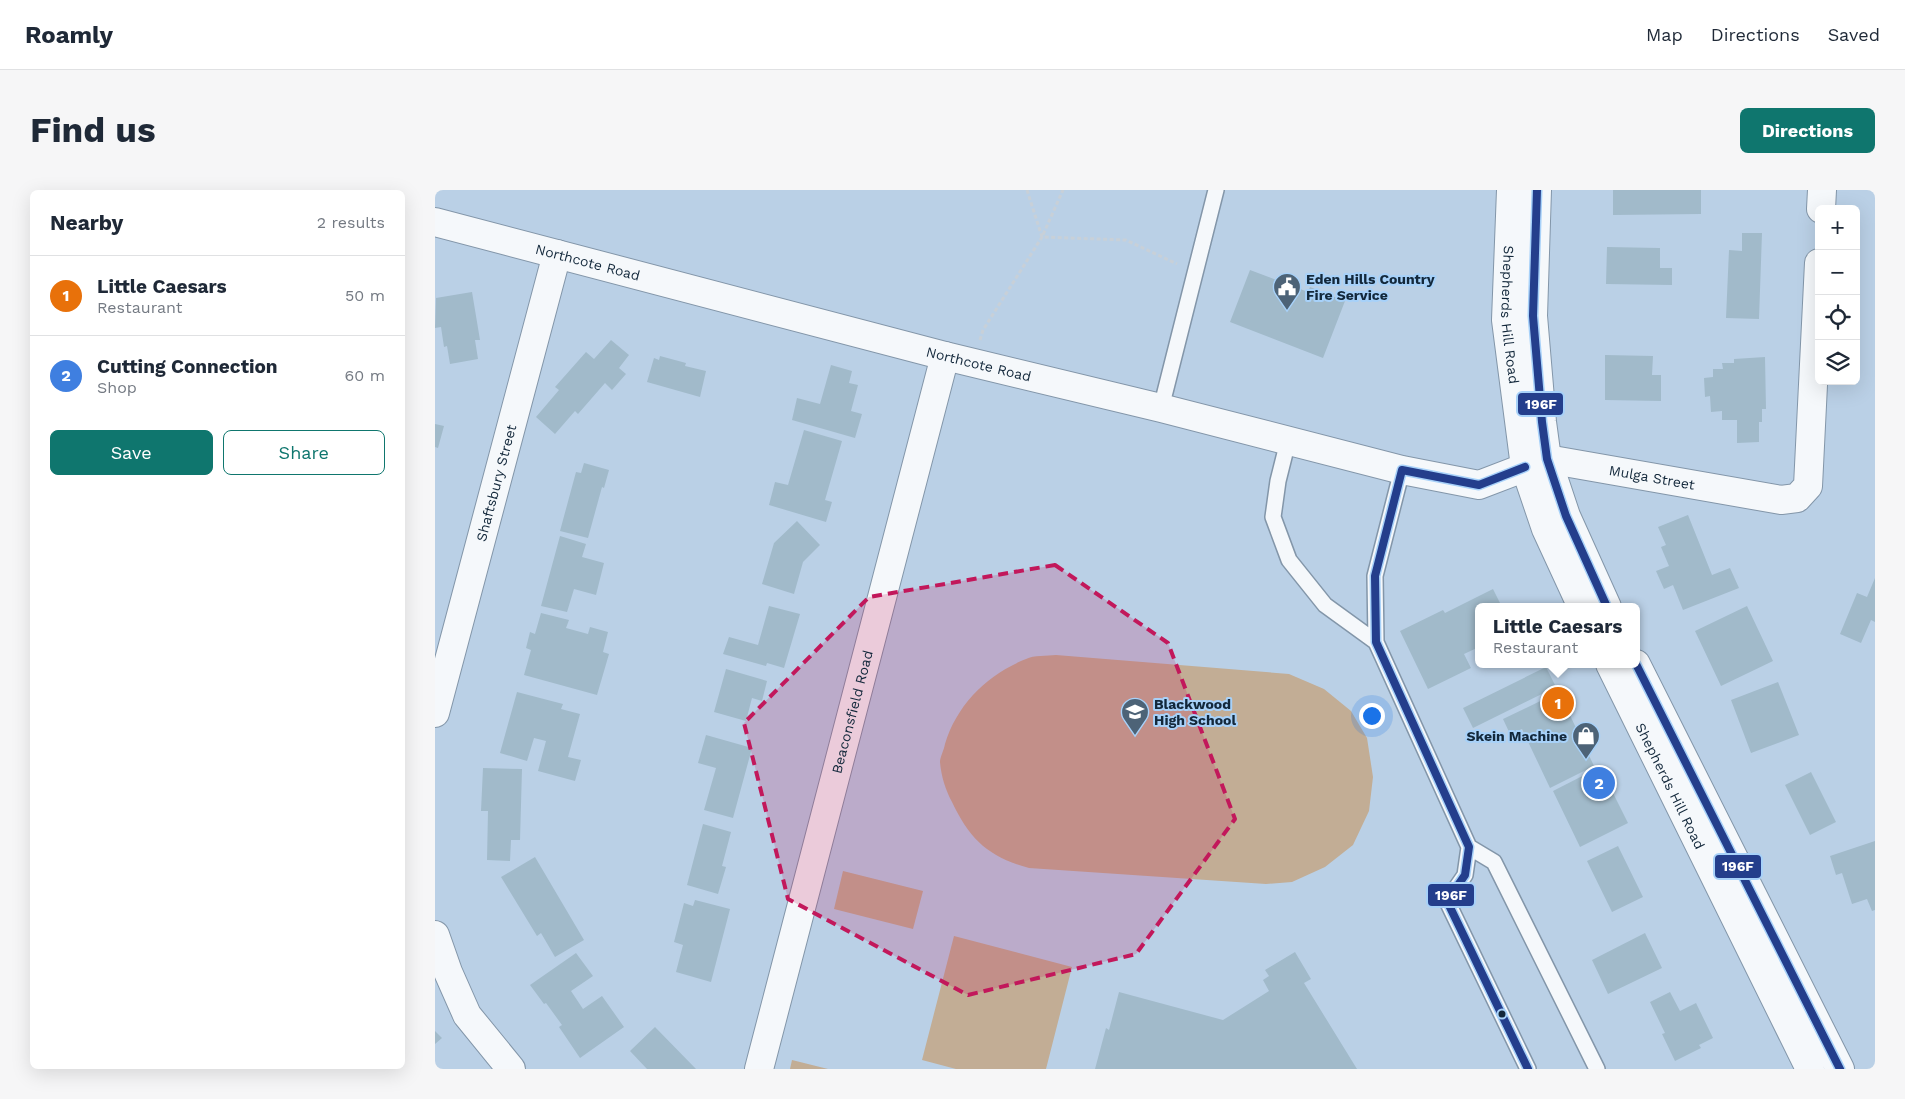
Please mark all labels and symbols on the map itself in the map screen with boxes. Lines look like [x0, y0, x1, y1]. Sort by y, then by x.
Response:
street label: Northcote Road [534, 241, 642, 284]
street label: Shepherds Hill Road [1498, 245, 1522, 385]
place label: Eden Hills Country Fire Service [1306, 271, 1435, 303]
public building icon: Eden Hills Country Fire Service [1272, 272, 1302, 311]
street label: Northcote Road [925, 343, 1033, 384]
line badge: 196F [1517, 392, 1564, 416]
text: 196F [1525, 396, 1557, 412]
street label: Shaftsbury Street [473, 423, 519, 543]
street label: Mulga Street [1608, 462, 1696, 493]
street label: Beaconsfield Road [828, 649, 876, 775]
pin: 1 [1542, 684, 1574, 722]
place label: Blackwood High School [1154, 696, 1236, 728]
school or university icon: Blackwood High School [1120, 697, 1150, 736]
your location [1359, 703, 1385, 729]
street label: Shepherds Hill Road [1632, 720, 1708, 852]
shop icon: Skein Machine [1571, 721, 1601, 760]
place label: Skein Machine [1467, 728, 1567, 744]
pin: 2 [1583, 764, 1615, 802]
line badge: 196F [1714, 854, 1762, 879]
text: 196F [1722, 858, 1754, 874]
line badge: 196F [1427, 883, 1475, 907]
text: 196F [1435, 887, 1467, 903]
unlabelled marker [1497, 1009, 1507, 1019]

